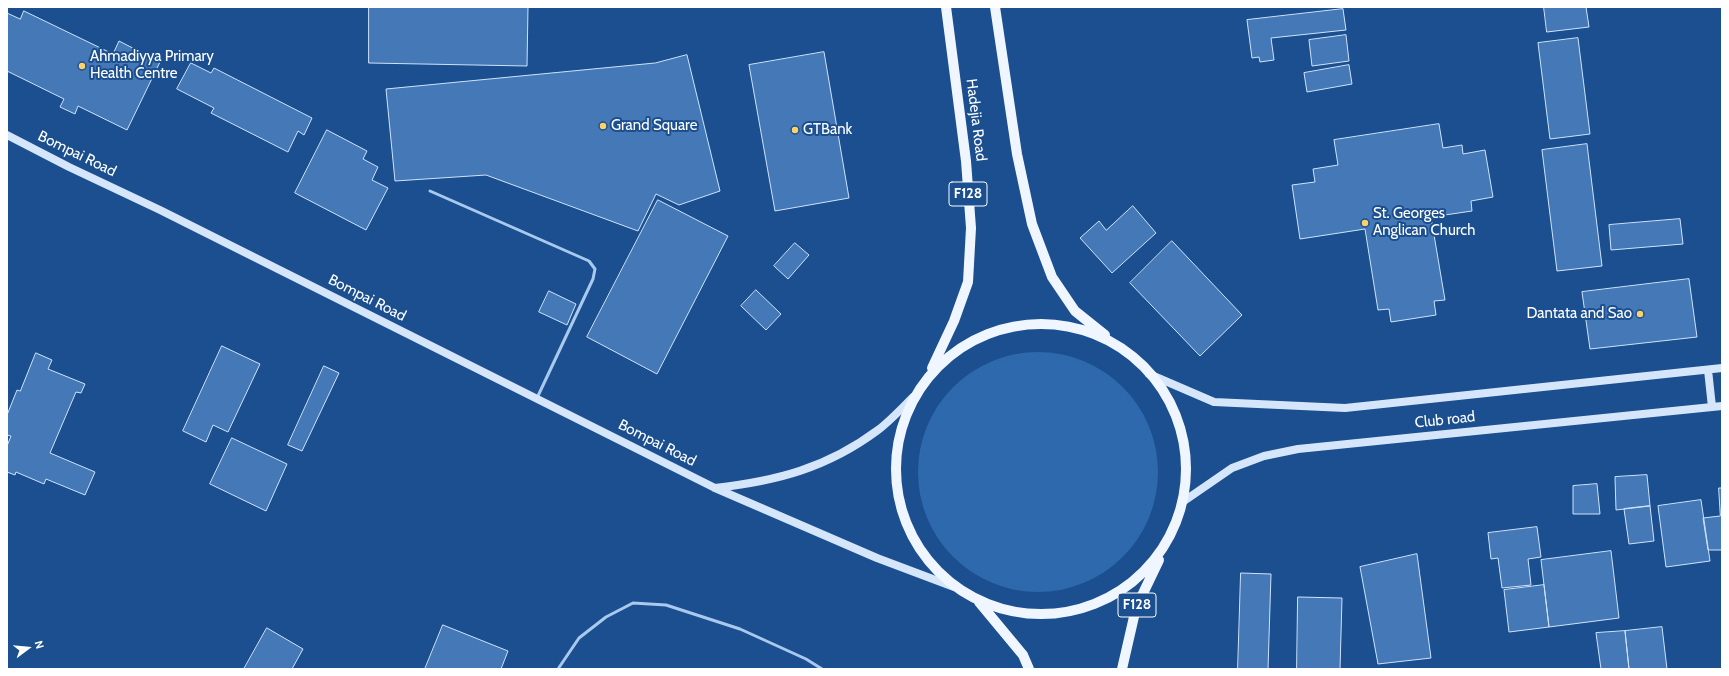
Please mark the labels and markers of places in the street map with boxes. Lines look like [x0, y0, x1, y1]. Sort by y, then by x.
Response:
place label: Ahmadiyya Primary Health Centre [90, 48, 214, 83]
marker: Ahmadiyya Primary Health Centre [77, 61, 87, 71]
place label: Grand Square [611, 117, 697, 135]
marker: Grand Square [598, 121, 608, 131]
place label: GTBank [803, 121, 852, 139]
marker: GTBank [790, 125, 800, 135]
place label: St. Georges Anglican Church [1373, 205, 1475, 240]
marker: St. Georges Anglican Church [1360, 218, 1370, 228]
place label: Dantata and Sao [1527, 305, 1632, 323]
marker: Dantata and Sao [1635, 309, 1645, 319]

